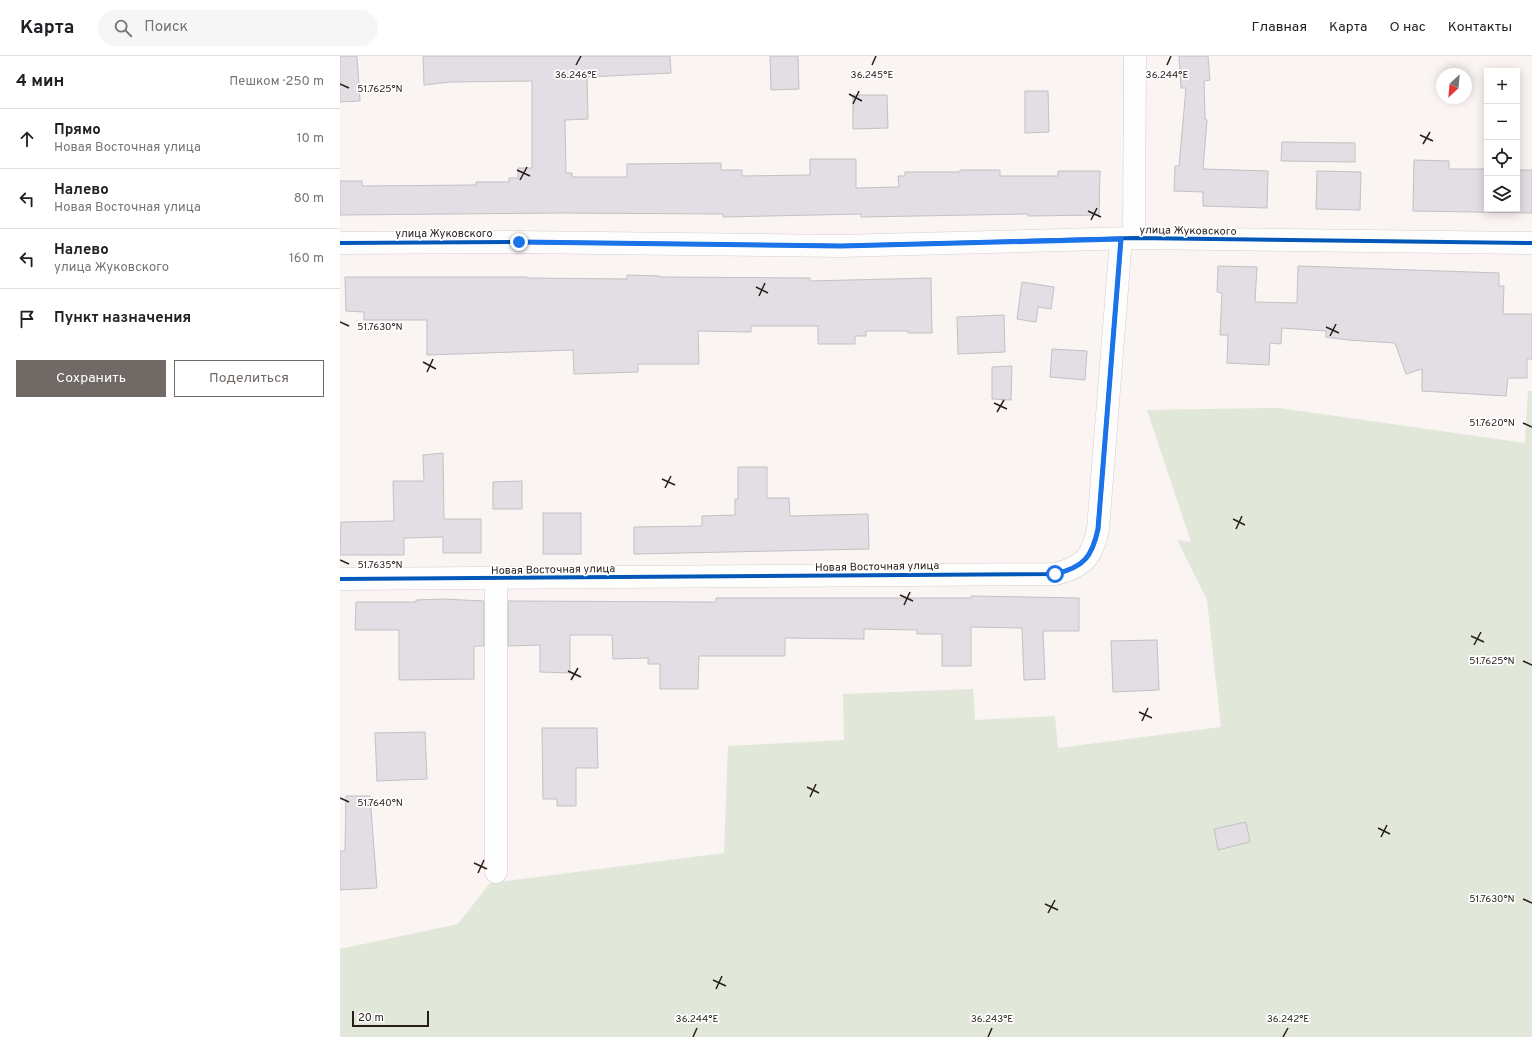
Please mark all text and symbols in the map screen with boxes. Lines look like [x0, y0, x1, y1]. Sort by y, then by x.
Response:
search box [98, 10, 378, 46]
text: Карта [20, 16, 74, 40]
icon: search [112, 17, 134, 39]
text: Поиск [144, 18, 188, 37]
text: Главная [1252, 19, 1307, 36]
text: Карта [1329, 19, 1367, 36]
text: О нас [1389, 19, 1426, 36]
text: Контакты [1448, 19, 1512, 36]
north arrow [1436, 68, 1472, 104]
map controls [1484, 68, 1520, 212]
button: + [1484, 68, 1520, 104]
text: 36.246°E [555, 69, 597, 82]
text: 36.245°E [851, 69, 893, 82]
text: 36.244°E [1146, 69, 1188, 82]
text: 4 мин [16, 71, 64, 93]
text: Пешком · 250 m [229, 74, 324, 90]
text: 51.7625°N [357, 83, 403, 96]
button: − [1484, 104, 1520, 140]
text: Прямо [54, 121, 101, 140]
icon: ahead [16, 128, 38, 150]
text: 10 m [297, 131, 324, 147]
text: Новая Восточная улица [54, 140, 201, 156]
button: locate [1484, 140, 1520, 176]
button: layers [1484, 176, 1520, 212]
text: Налево [54, 181, 109, 200]
icon: left [16, 188, 38, 210]
text: 80 m [294, 191, 324, 207]
text: Новая Восточная улица [54, 200, 201, 216]
street label: улица Жуковского [1139, 223, 1237, 239]
street label: улица Жуковского [395, 227, 493, 241]
route end [510, 233, 528, 251]
text: Налево [54, 241, 109, 260]
icon: left [16, 248, 38, 270]
text: 160 m [289, 251, 324, 267]
text: улица Жуковского [54, 260, 169, 276]
icon: arrive [16, 308, 38, 330]
text: Пункт назначения [54, 309, 191, 328]
text: 51.7630°N [357, 321, 403, 334]
button: Сохранить [16, 360, 166, 397]
button: Поделиться [174, 360, 324, 397]
text: 51.7620°N [1469, 417, 1515, 430]
text: 51.7635°N [357, 559, 403, 572]
street label: Новая Восточная улица [815, 559, 939, 575]
street label: Новая Восточная улица [491, 562, 615, 578]
route start [1046, 565, 1064, 583]
text: 51.7625°N [1469, 655, 1515, 668]
text: 51.7640°N [357, 797, 403, 810]
text: 51.7630°N [1469, 893, 1515, 906]
scale bar [352, 1009, 429, 1028]
text: 20 m [358, 1011, 384, 1025]
text: 36.244°E [676, 1013, 718, 1026]
text: 36.243°E [971, 1013, 1013, 1026]
text: 36.242°E [1267, 1013, 1309, 1026]

